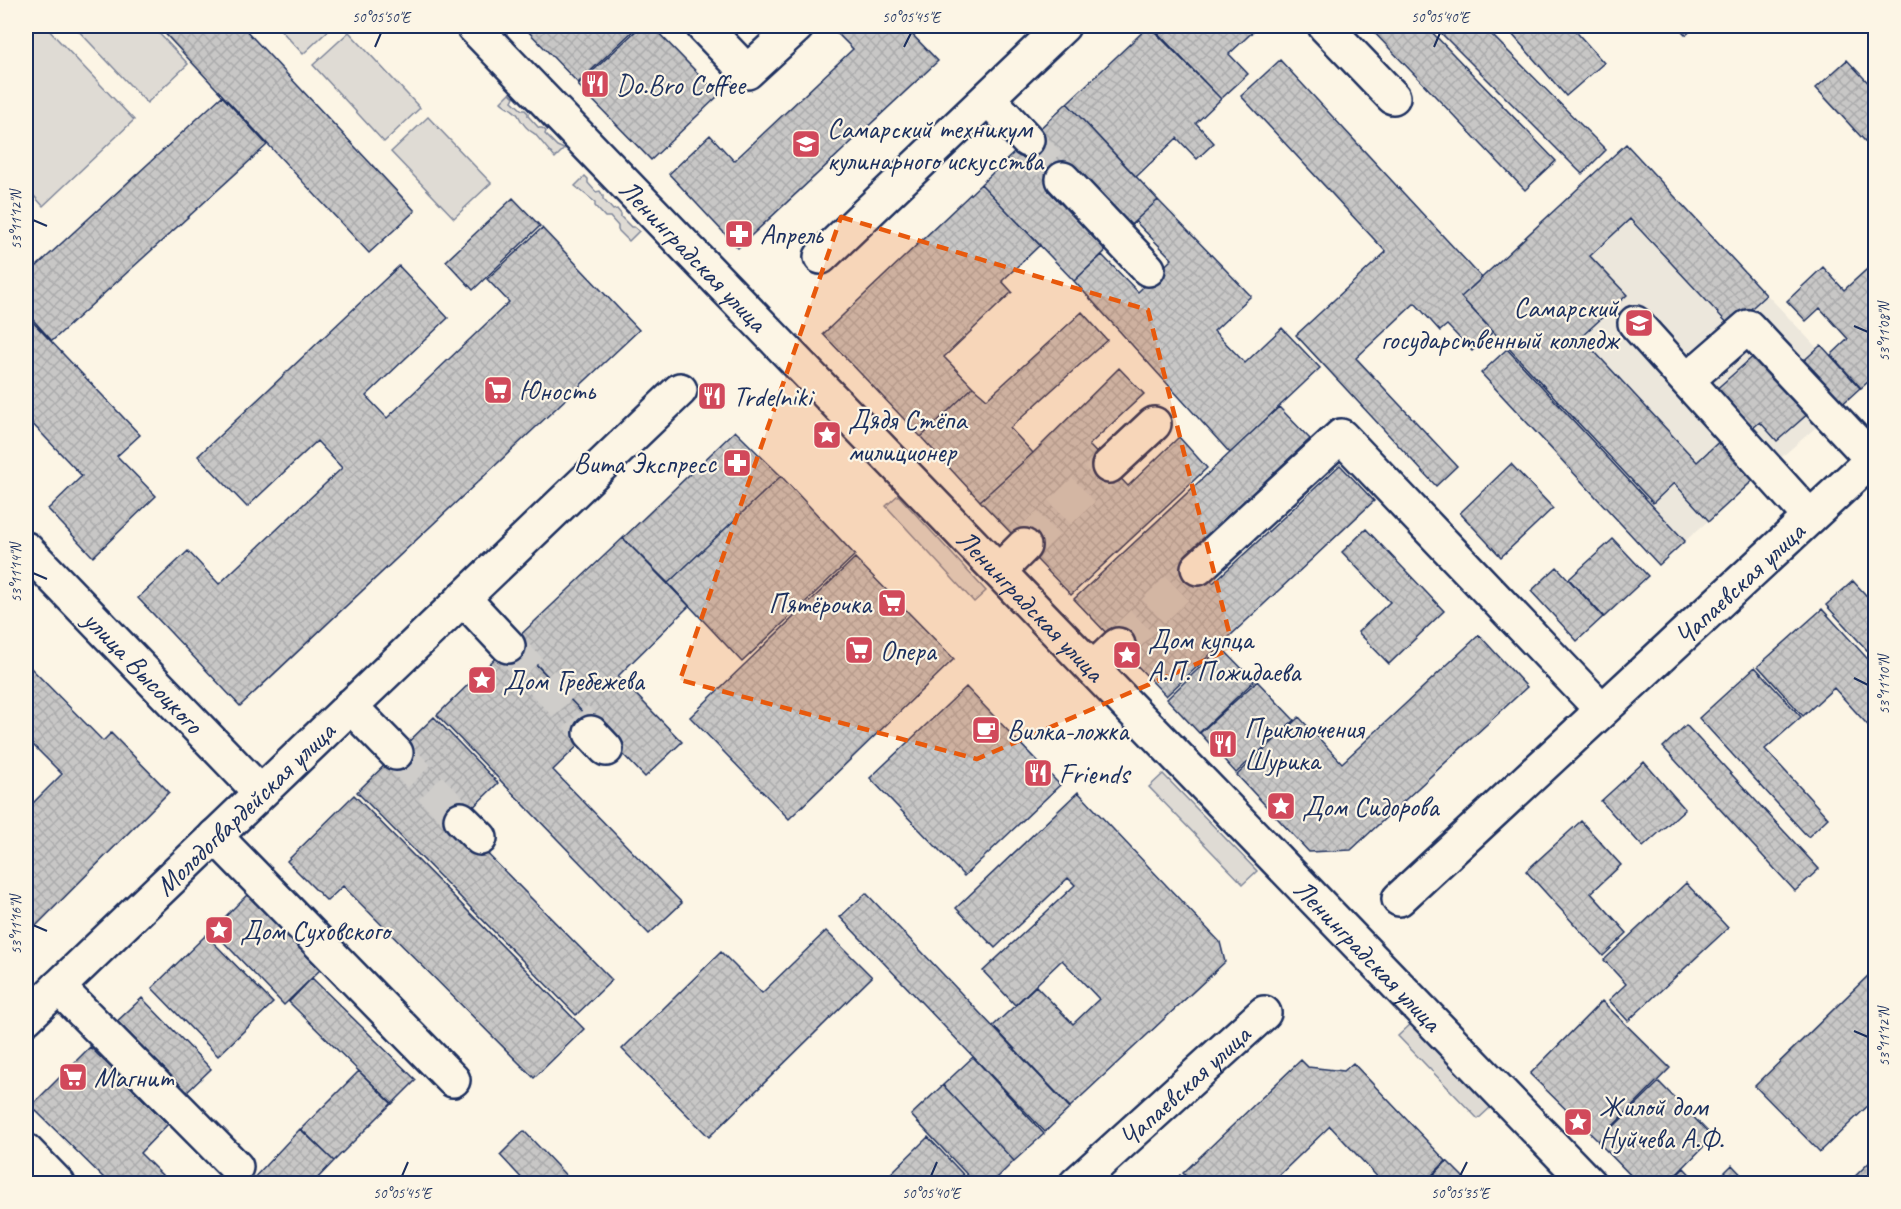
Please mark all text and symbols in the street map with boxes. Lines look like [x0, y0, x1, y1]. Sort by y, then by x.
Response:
text: 50°05'50"E [352, 8, 412, 27]
text: 50°05'45"E [882, 8, 942, 27]
text: 50°05'40"E [1411, 8, 1471, 27]
place label: Do.Bro Coffee [616, 67, 747, 102]
restaurant icon: Do.Bro Coffee [579, 68, 611, 100]
place label: Самарский техникум кулинарного искусства [827, 111, 1045, 178]
school or university icon: Самарский техникум кулинарного искусства [790, 128, 822, 160]
street label: Ленинградская улица [612, 171, 776, 340]
text: 53°11'12"N [7, 187, 26, 250]
place label: Апрель [760, 217, 824, 252]
pharmacy icon: Апрель [723, 218, 755, 250]
place label: Самарский государственный колледж [1381, 290, 1621, 357]
text: 53°11'08"N [1875, 299, 1894, 362]
school or university icon: Самарский государственный колледж [1623, 307, 1655, 339]
place label: Юность [519, 373, 597, 408]
supermarket icon: Юность [482, 374, 514, 406]
place label: Trdelniki [733, 379, 816, 414]
restaurant icon: Trdelniki [696, 380, 728, 412]
place label: Дядя Стёпа милиционер [848, 402, 968, 469]
place icon: Дядя Стёпа милиционер [811, 419, 843, 451]
place label: Вита Экспресс [574, 446, 718, 481]
pharmacy icon: Вита Экспресс [721, 447, 753, 479]
street label: Чапаевская улица [1666, 513, 1813, 652]
street label: Ленинградская улица [950, 521, 1114, 690]
text: 53°11'14"N [7, 540, 26, 603]
place label: Пятёрочка [768, 586, 873, 621]
supermarket icon: Пятёрочка [876, 587, 908, 619]
street label: улица Высоцкого [75, 601, 213, 742]
place label: Дом купца А.П. Пожидаева [1148, 622, 1302, 689]
place label: Опера [880, 633, 937, 668]
supermarket icon: Опера [843, 634, 875, 666]
place icon: Дом купца А.П. Пожидаева [1111, 639, 1143, 671]
text: 53°11'10"N [1875, 652, 1894, 715]
place label: Дом Гребежева [503, 663, 646, 698]
place icon: Дом Гребежева [466, 664, 498, 696]
place label: Приключения Шурика [1244, 711, 1366, 778]
street label: Молодогвардейская улица [147, 712, 343, 903]
place label: Вилка-ложка [1007, 713, 1130, 748]
cafe icon: Вилка-ложка [970, 714, 1002, 746]
restaurant icon: Приключения Шурика [1207, 728, 1239, 760]
place label: Friends [1059, 756, 1132, 791]
restaurant icon: Friends [1022, 757, 1054, 789]
place label: Дом Сидорова [1302, 789, 1440, 824]
place icon: Дом Сидорова [1265, 790, 1297, 822]
street label: Ленинградская улица [1287, 871, 1451, 1040]
text: 53°11'16"N [7, 892, 26, 955]
place label: Дом Суховского [240, 913, 393, 948]
place icon: Дом Суховского [203, 914, 235, 946]
text: 53°11'12"N [1875, 1004, 1894, 1067]
street label: Чапаевская улица [1111, 1016, 1258, 1154]
place label: Магнит [94, 1060, 175, 1095]
supermarket icon: Магнит [57, 1061, 89, 1093]
place label: Жилой дом Нуйчева А.Ф. [1599, 1089, 1724, 1156]
place icon: Жилой дом Нуйчева А.Ф. [1562, 1106, 1594, 1138]
text: 50°05'45"E [373, 1184, 433, 1203]
text: 50°05'40"E [902, 1184, 962, 1203]
text: 50°05'35"E [1431, 1184, 1491, 1203]

